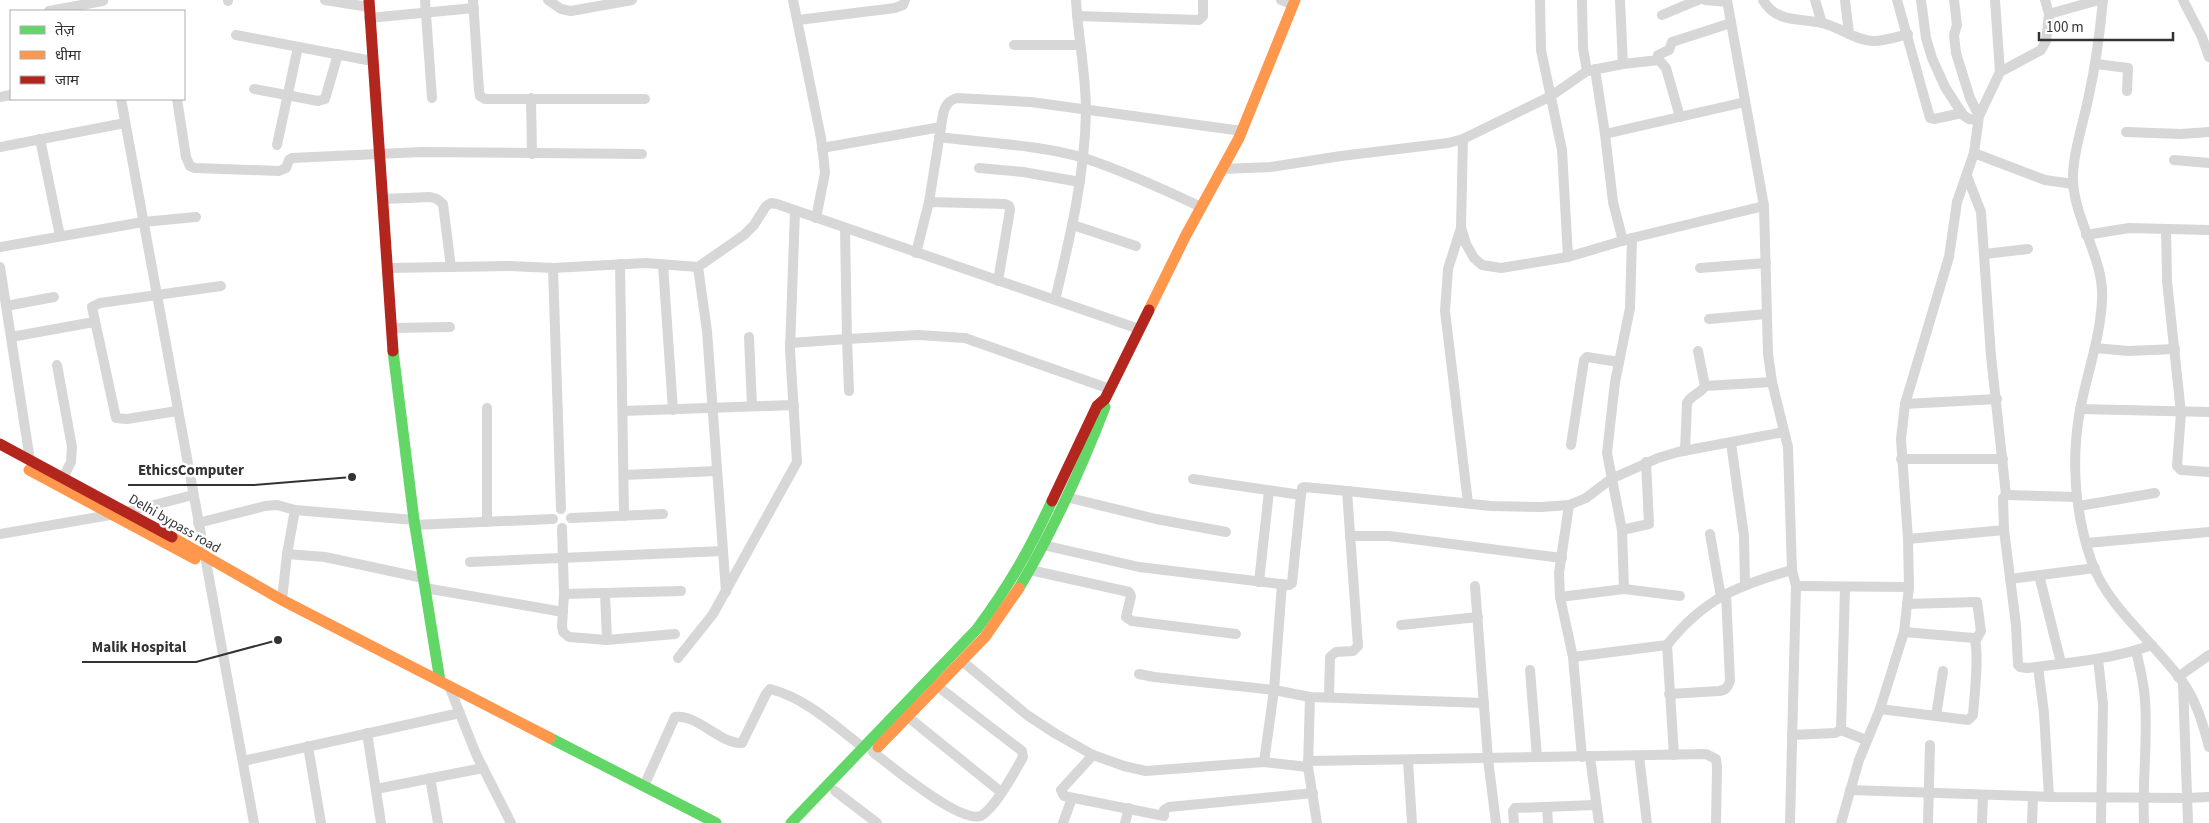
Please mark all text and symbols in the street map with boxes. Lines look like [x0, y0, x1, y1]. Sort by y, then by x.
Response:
legend [10, 10, 185, 100]
scale bar [2039, 10, 2173, 42]
text: 100 m [2046, 17, 2084, 38]
text: तेज़ [55, 20, 76, 41]
text: धीमा [55, 45, 82, 66]
text: जाम [55, 70, 80, 91]
callout: EthicsComputer [128, 455, 254, 485]
text: EthicsComputer [138, 460, 244, 481]
street label: Delhi bypass road [125, 489, 224, 558]
callout: Malik Hospital [82, 632, 196, 662]
text: Malik Hospital [92, 637, 187, 658]

